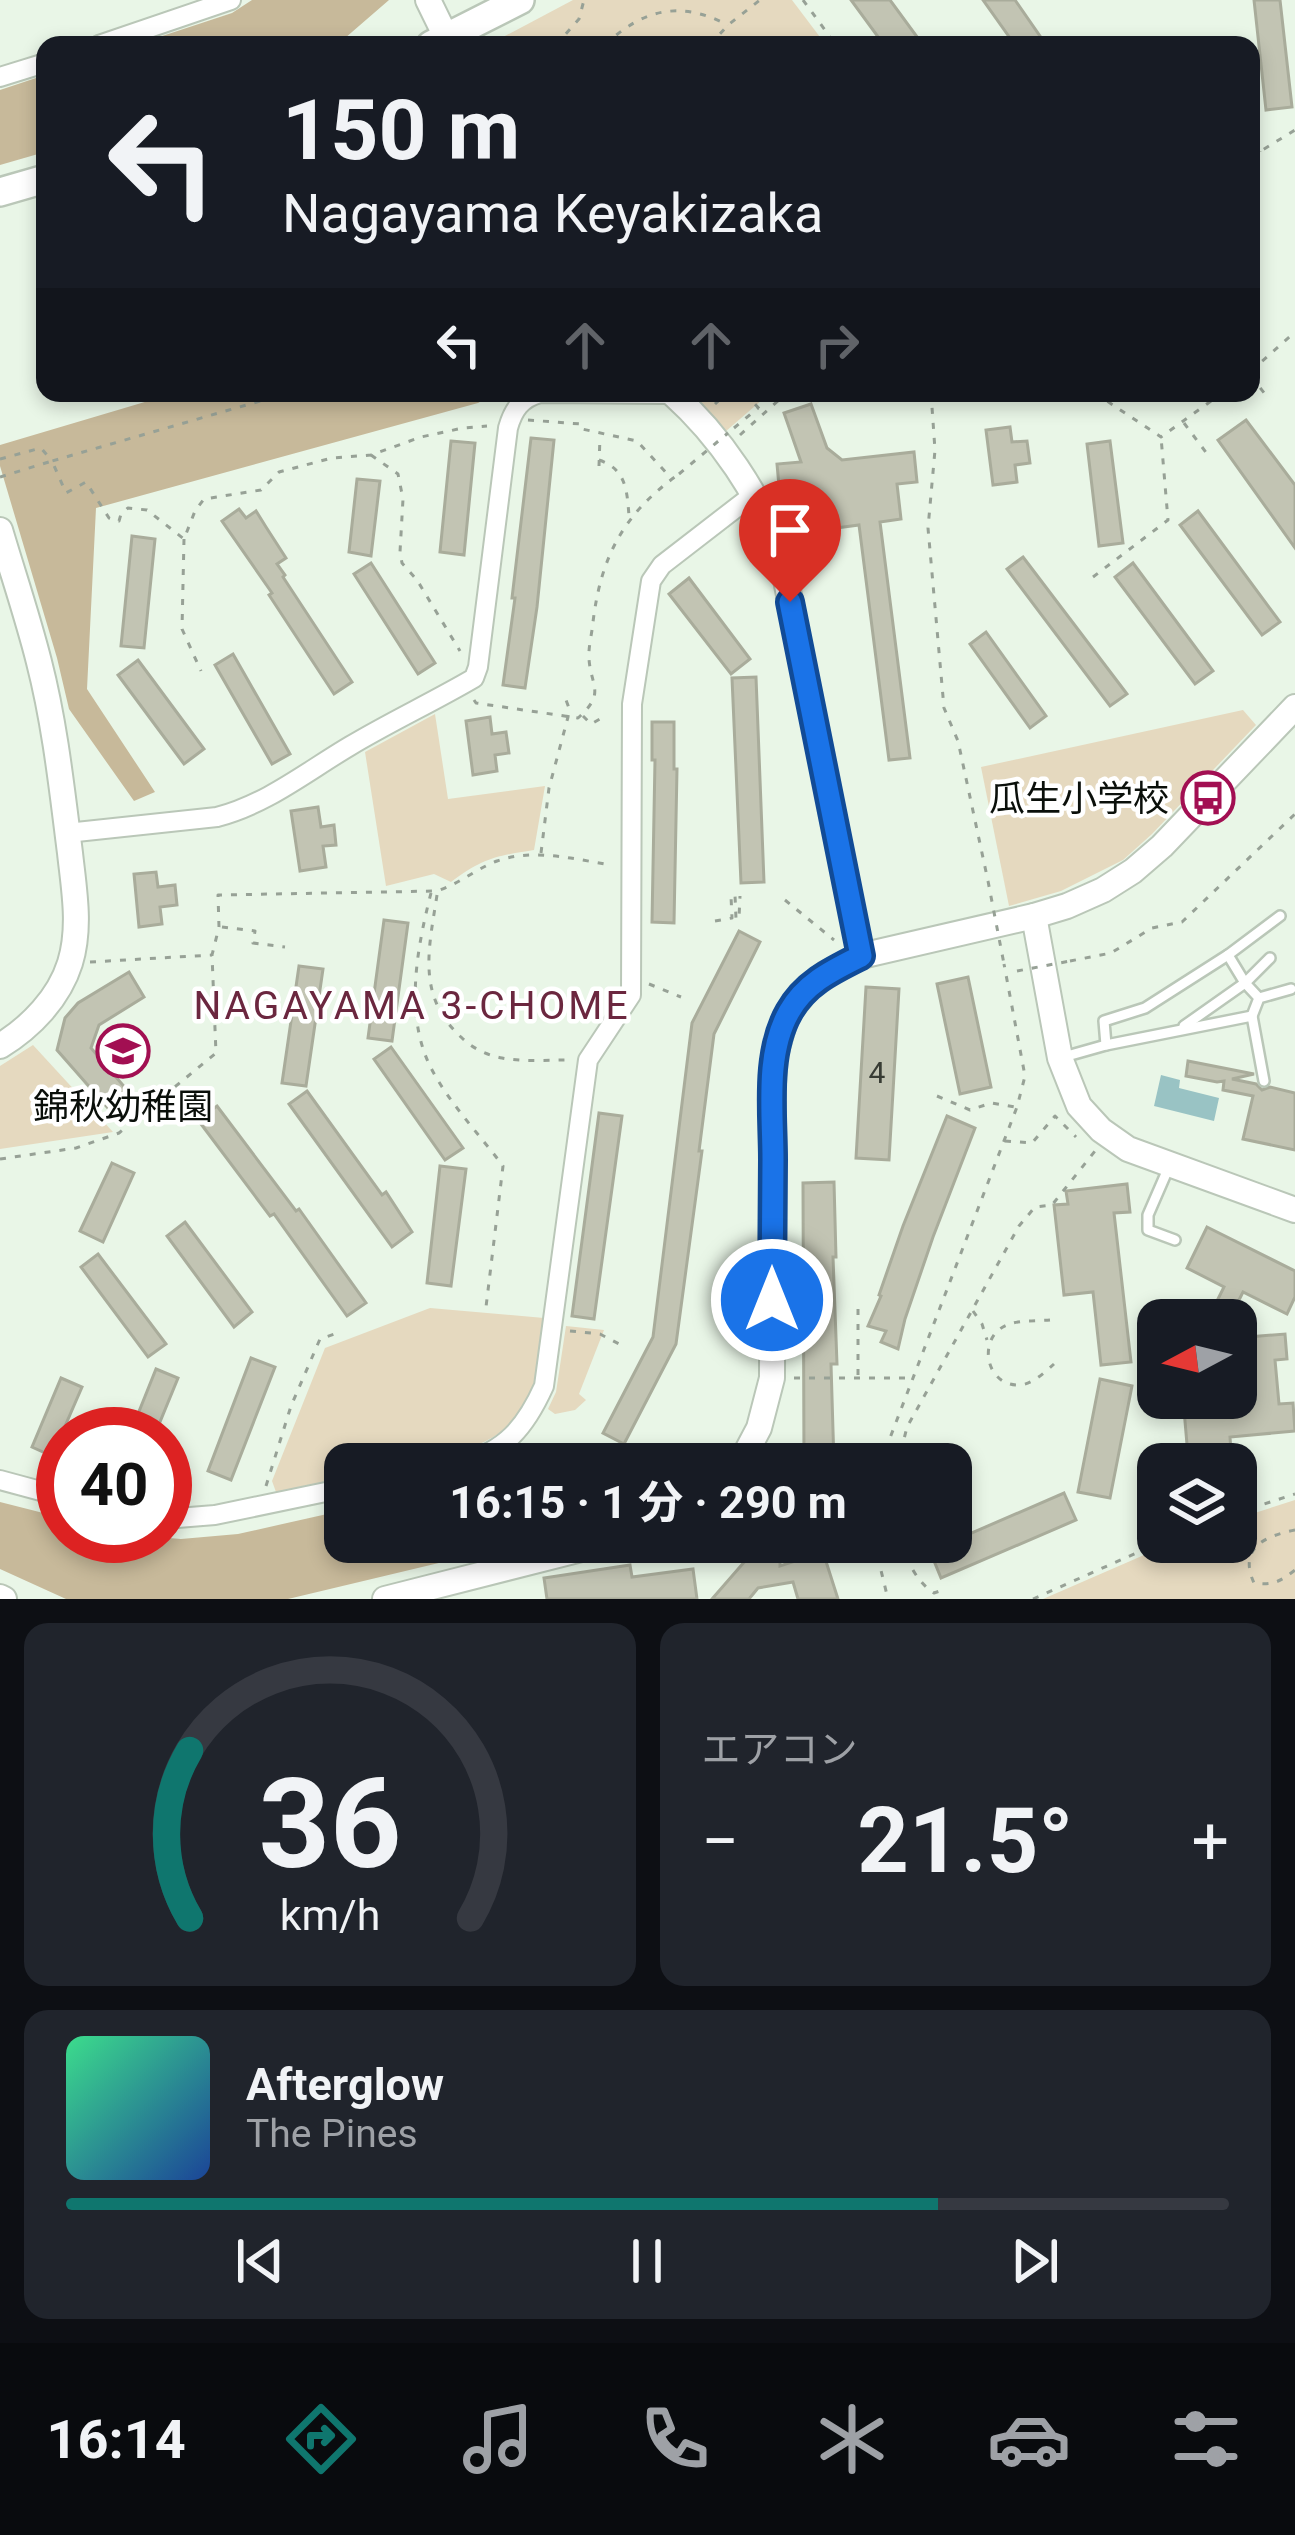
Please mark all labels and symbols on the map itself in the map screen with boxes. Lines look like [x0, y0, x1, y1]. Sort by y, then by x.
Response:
pin [739, 479, 841, 602]
bus stop icon: 瓜生小学校 [1180, 770, 1236, 826]
place label: 瓜生小学校 [989, 778, 1169, 820]
district label: NAGAYAMA 3-CHOME [193, 983, 631, 1029]
school or university icon: 錦秋幼稚園 [95, 1023, 151, 1079]
house number: 4 [869, 1055, 886, 1090]
place label: 錦秋幼稚園 [33, 1086, 213, 1128]
position arrow [709, 1237, 835, 1363]
north arrow [1137, 1299, 1257, 1419]
speed limit sign: 40 [36, 1407, 192, 1563]

